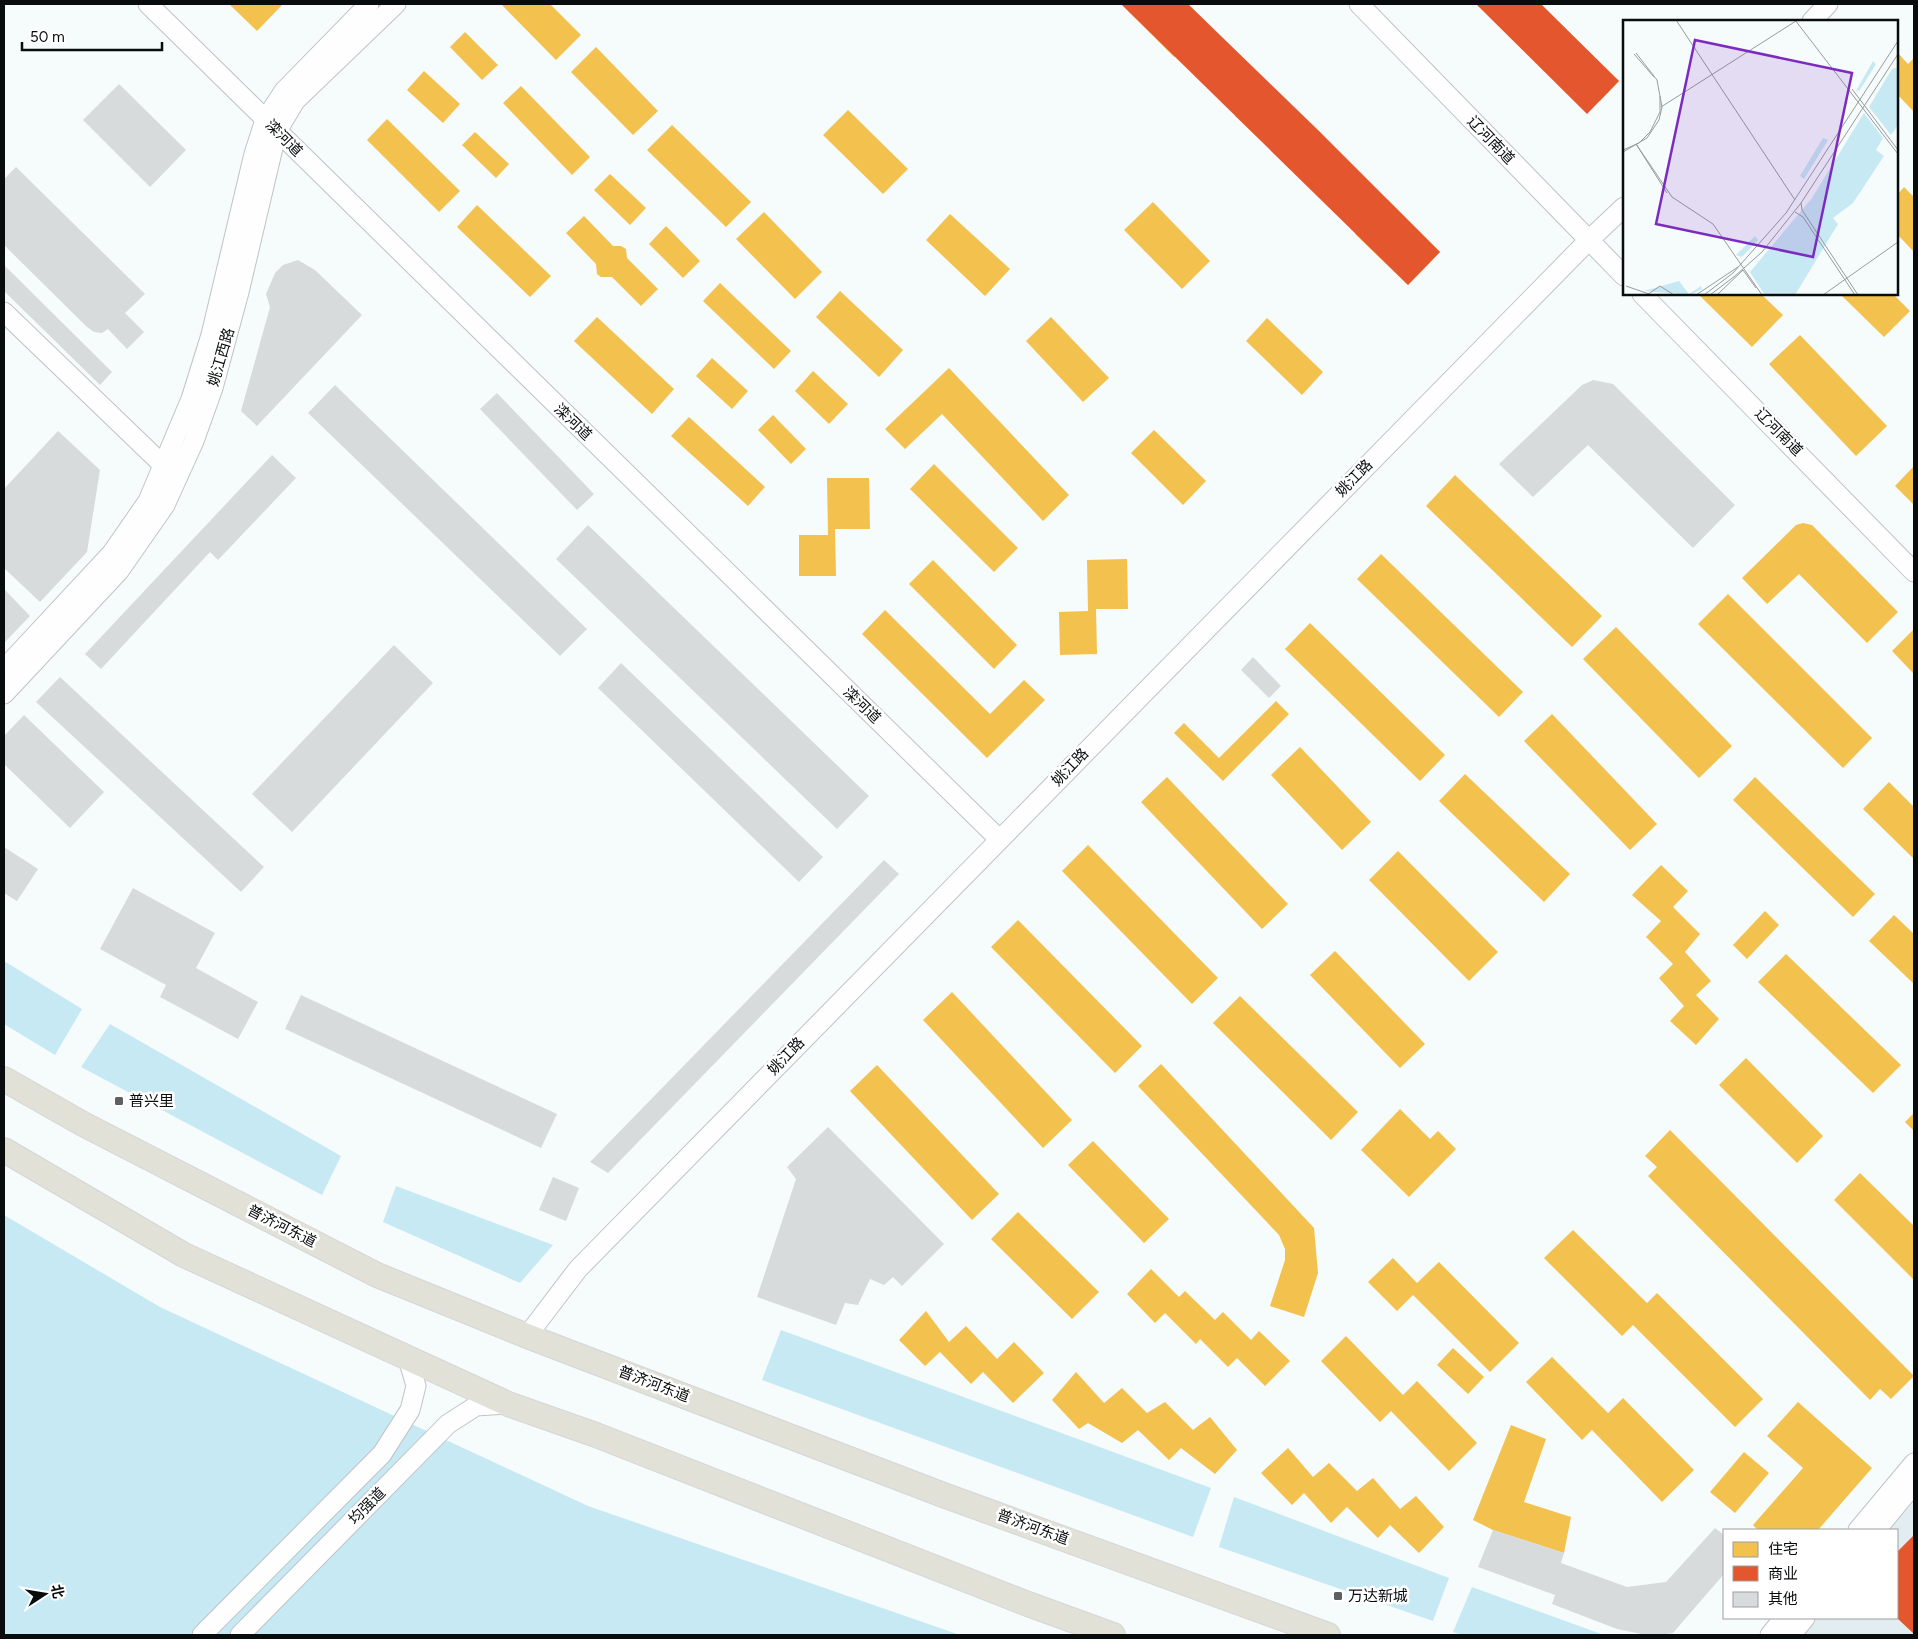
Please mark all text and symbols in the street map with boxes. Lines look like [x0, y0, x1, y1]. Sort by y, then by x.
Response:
scale bar [22, 20, 162, 52]
inset map [1623, 20, 1898, 295]
text: 50 m [30, 28, 65, 46]
street label: 辽河南道 [1464, 112, 1518, 168]
street label: 滦河道 [262, 116, 306, 160]
street label: 姚江西路 [204, 326, 238, 388]
street label: 滦河道 [551, 400, 595, 444]
street label: 辽河南道 [1751, 404, 1807, 460]
street label: 姚江路 [1332, 456, 1376, 500]
street label: 滦河道 [840, 683, 884, 727]
street label: 姚江路 [1048, 745, 1092, 789]
street label: 姚江路 [764, 1034, 808, 1078]
place label: 普兴里 [129, 1092, 174, 1110]
marker: 普兴里 [113, 1095, 125, 1107]
street label: 普济河东道 [244, 1201, 320, 1251]
street label: 普济河东道 [616, 1362, 692, 1406]
street label: 均强道 [345, 1484, 389, 1528]
street label: 普济河东道 [995, 1506, 1071, 1548]
legend [1723, 1529, 1898, 1619]
text: 住宅 [1768, 1540, 1798, 1558]
text: 商业 [1768, 1565, 1798, 1583]
north arrow [20, 1569, 70, 1619]
text: 北 [47, 1583, 67, 1600]
place label: 万达新城 [1348, 1587, 1408, 1605]
marker: 万达新城 [1332, 1590, 1344, 1602]
text: 其他 [1768, 1590, 1798, 1608]

